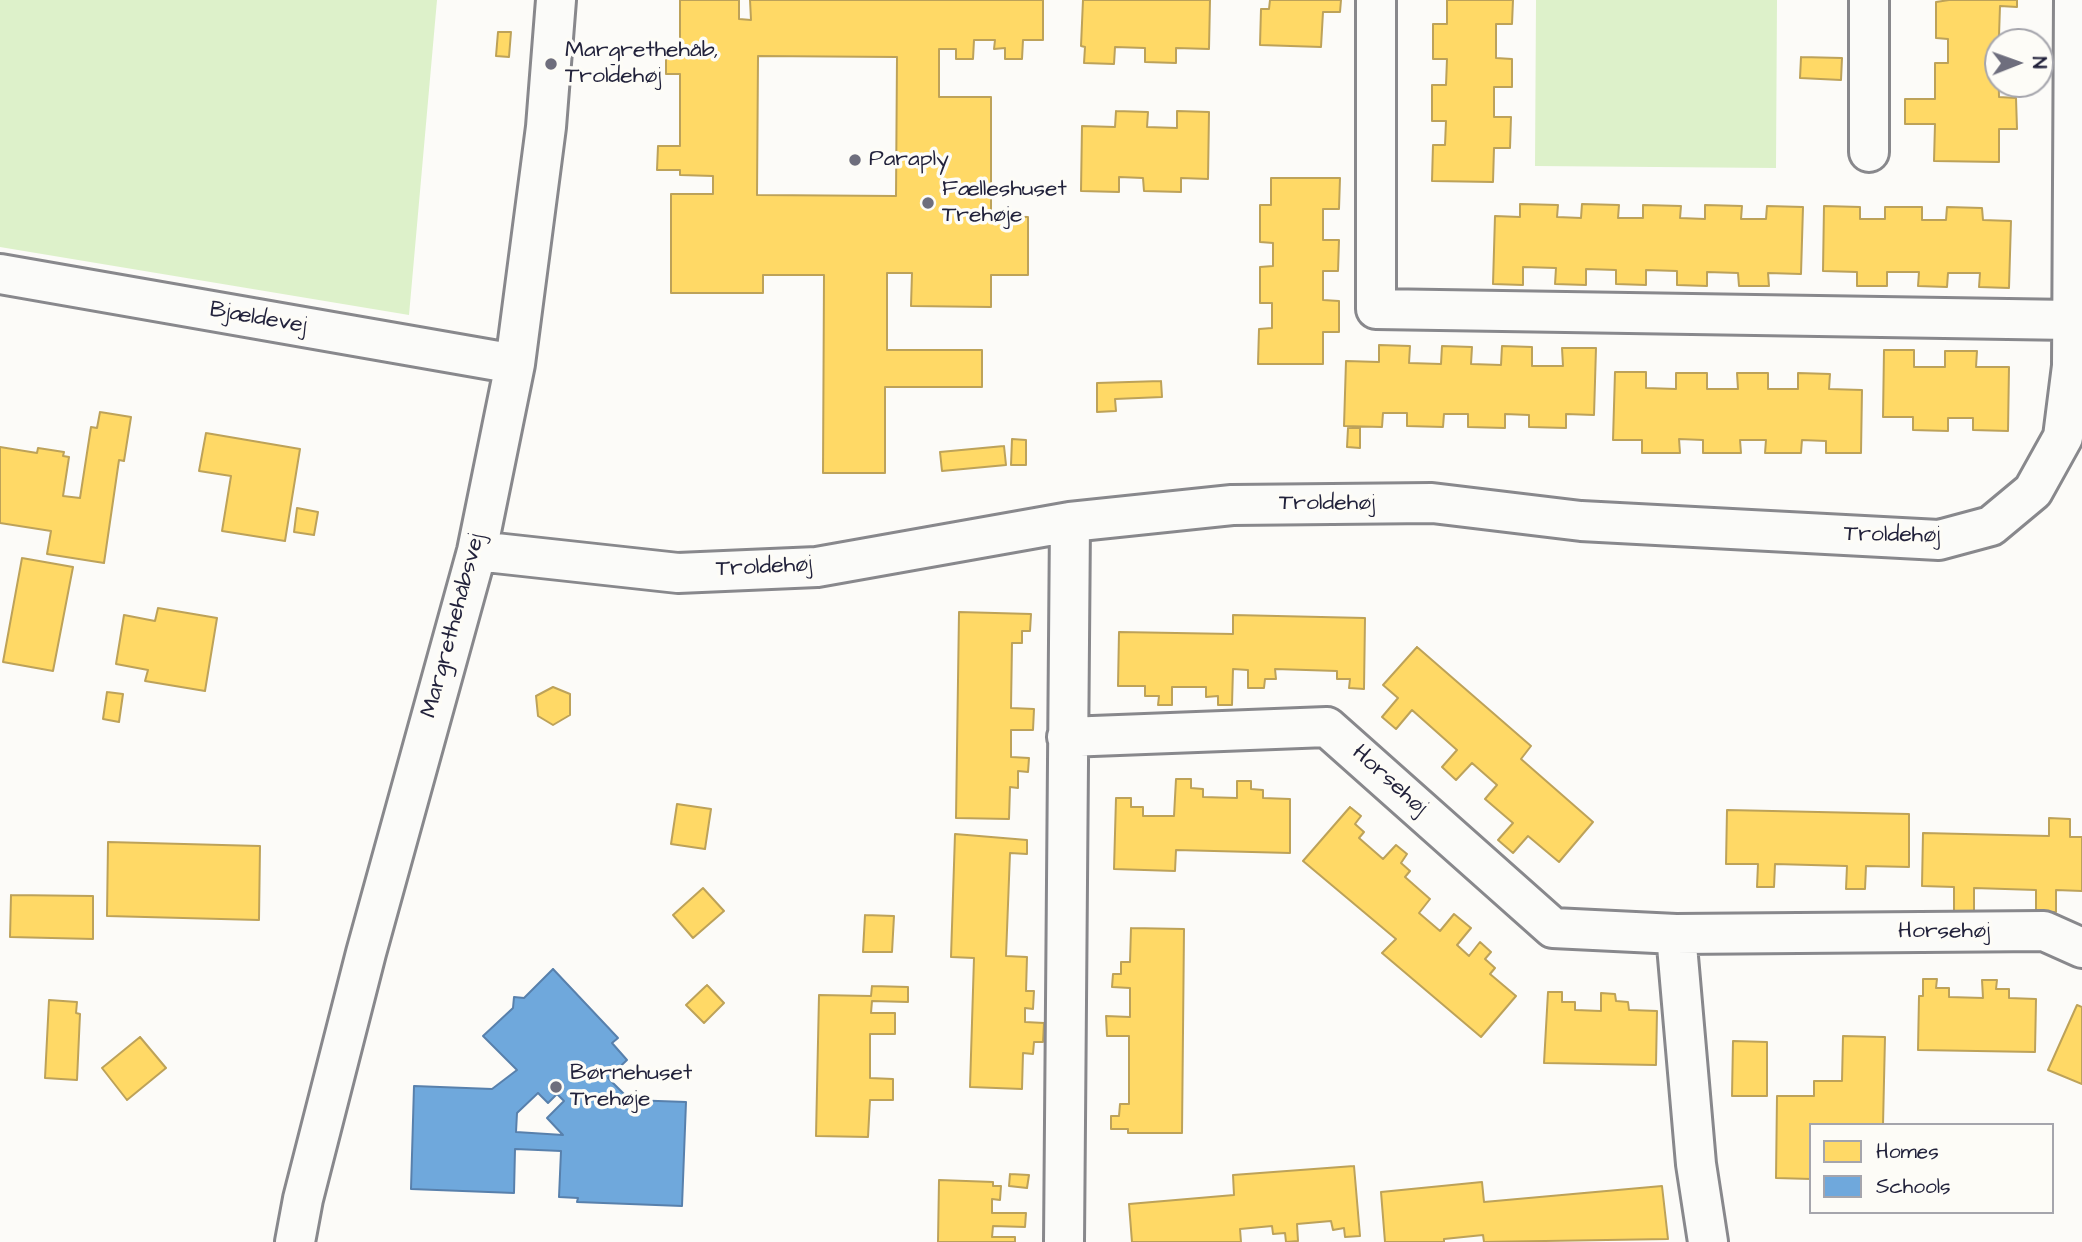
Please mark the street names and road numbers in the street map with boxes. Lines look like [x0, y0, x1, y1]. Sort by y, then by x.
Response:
street label: Bjældevej [207, 297, 309, 341]
street label: Troldehøj [1279, 490, 1375, 518]
street label: Troldehøj [1844, 521, 1940, 551]
street label: Margrethehåbsvej [416, 531, 492, 721]
street label: Troldehøj [715, 552, 813, 584]
street label: Horsehøj [1346, 740, 1432, 822]
street label: Horsehøj [1898, 918, 1990, 946]

